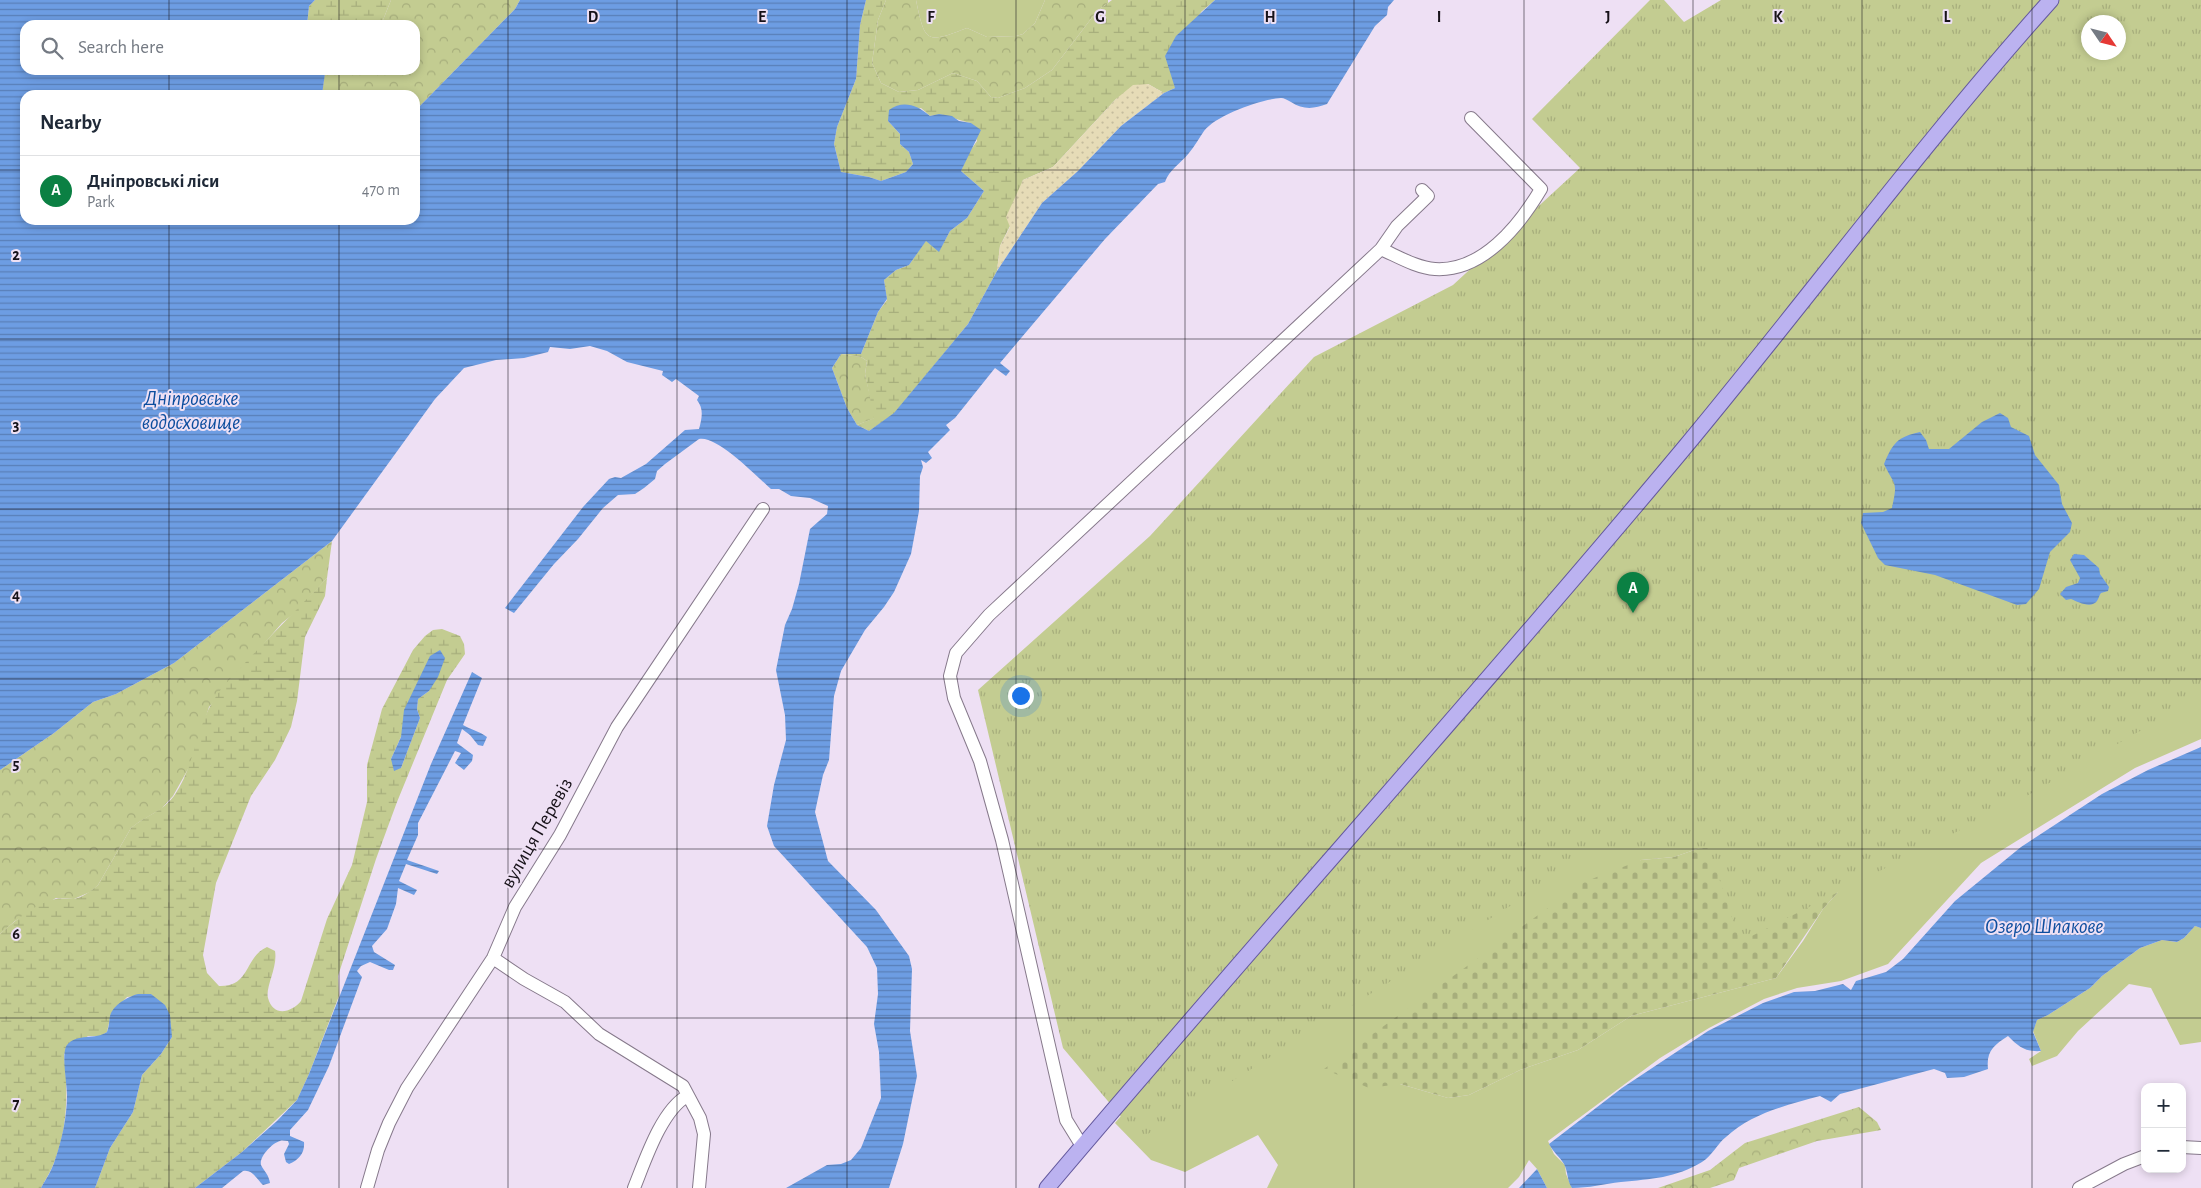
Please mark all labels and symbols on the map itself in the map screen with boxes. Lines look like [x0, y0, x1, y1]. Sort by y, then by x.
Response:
text: D [588, 9, 599, 25]
text: E [758, 9, 766, 25]
text: F [927, 9, 935, 25]
text: G [1095, 9, 1105, 25]
text: H [1264, 9, 1276, 25]
text: I [1437, 9, 1441, 25]
text: J [1605, 9, 1611, 25]
text: K [1773, 9, 1783, 25]
text: L [1944, 9, 1951, 25]
north arrow [2081, 15, 2126, 60]
text: 2 [12, 247, 20, 263]
water label: Дніпровське водосховище [142, 388, 240, 433]
text: 3 [13, 417, 20, 433]
pin: A [1617, 572, 1649, 613]
text: 4 [12, 587, 20, 603]
your location [1008, 683, 1034, 709]
text: 5 [13, 756, 20, 772]
street label: вулиця Перевіз [497, 775, 577, 891]
water label: Озеро Шпакове [1985, 916, 2104, 938]
text: 6 [12, 926, 20, 942]
text: 7 [13, 1096, 20, 1112]

